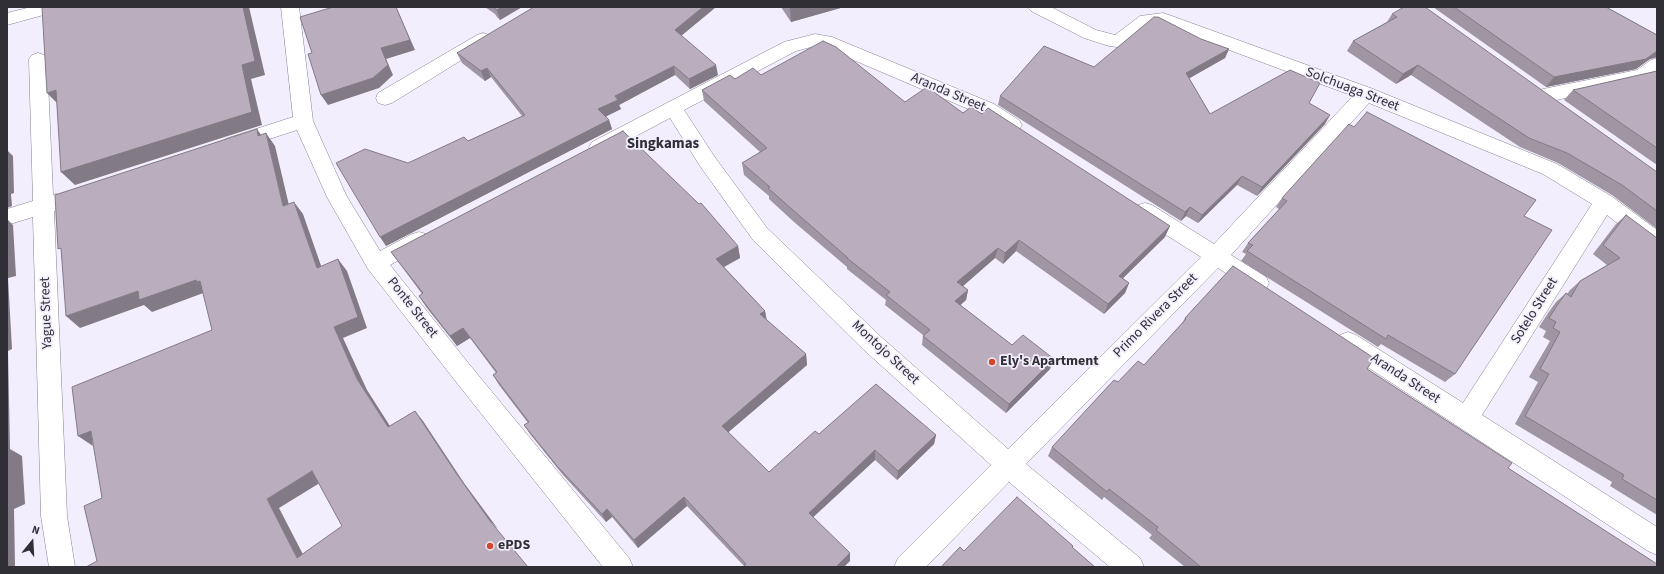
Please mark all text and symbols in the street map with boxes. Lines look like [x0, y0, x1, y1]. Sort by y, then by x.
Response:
street label: Solchuaga Street [1303, 64, 1401, 116]
street label: Aranda Street [908, 70, 988, 116]
district label: Singkamas [627, 136, 699, 154]
street label: Primo Rivera Street [1110, 270, 1202, 362]
street label: Ponte Street [383, 274, 441, 342]
street label: Sotelo Street [1508, 275, 1562, 347]
street label: Yague Street [37, 277, 57, 349]
street label: Montojo Street [848, 317, 922, 389]
street label: Aranda Street [1367, 350, 1443, 408]
place label: Ely's Apartment [1000, 354, 1099, 370]
marker: Ely's Apartment [987, 357, 997, 367]
north arrow [12, 522, 52, 562]
text: N [30, 522, 42, 538]
place label: ePDS [498, 538, 530, 554]
marker: ePDS [485, 541, 495, 551]

